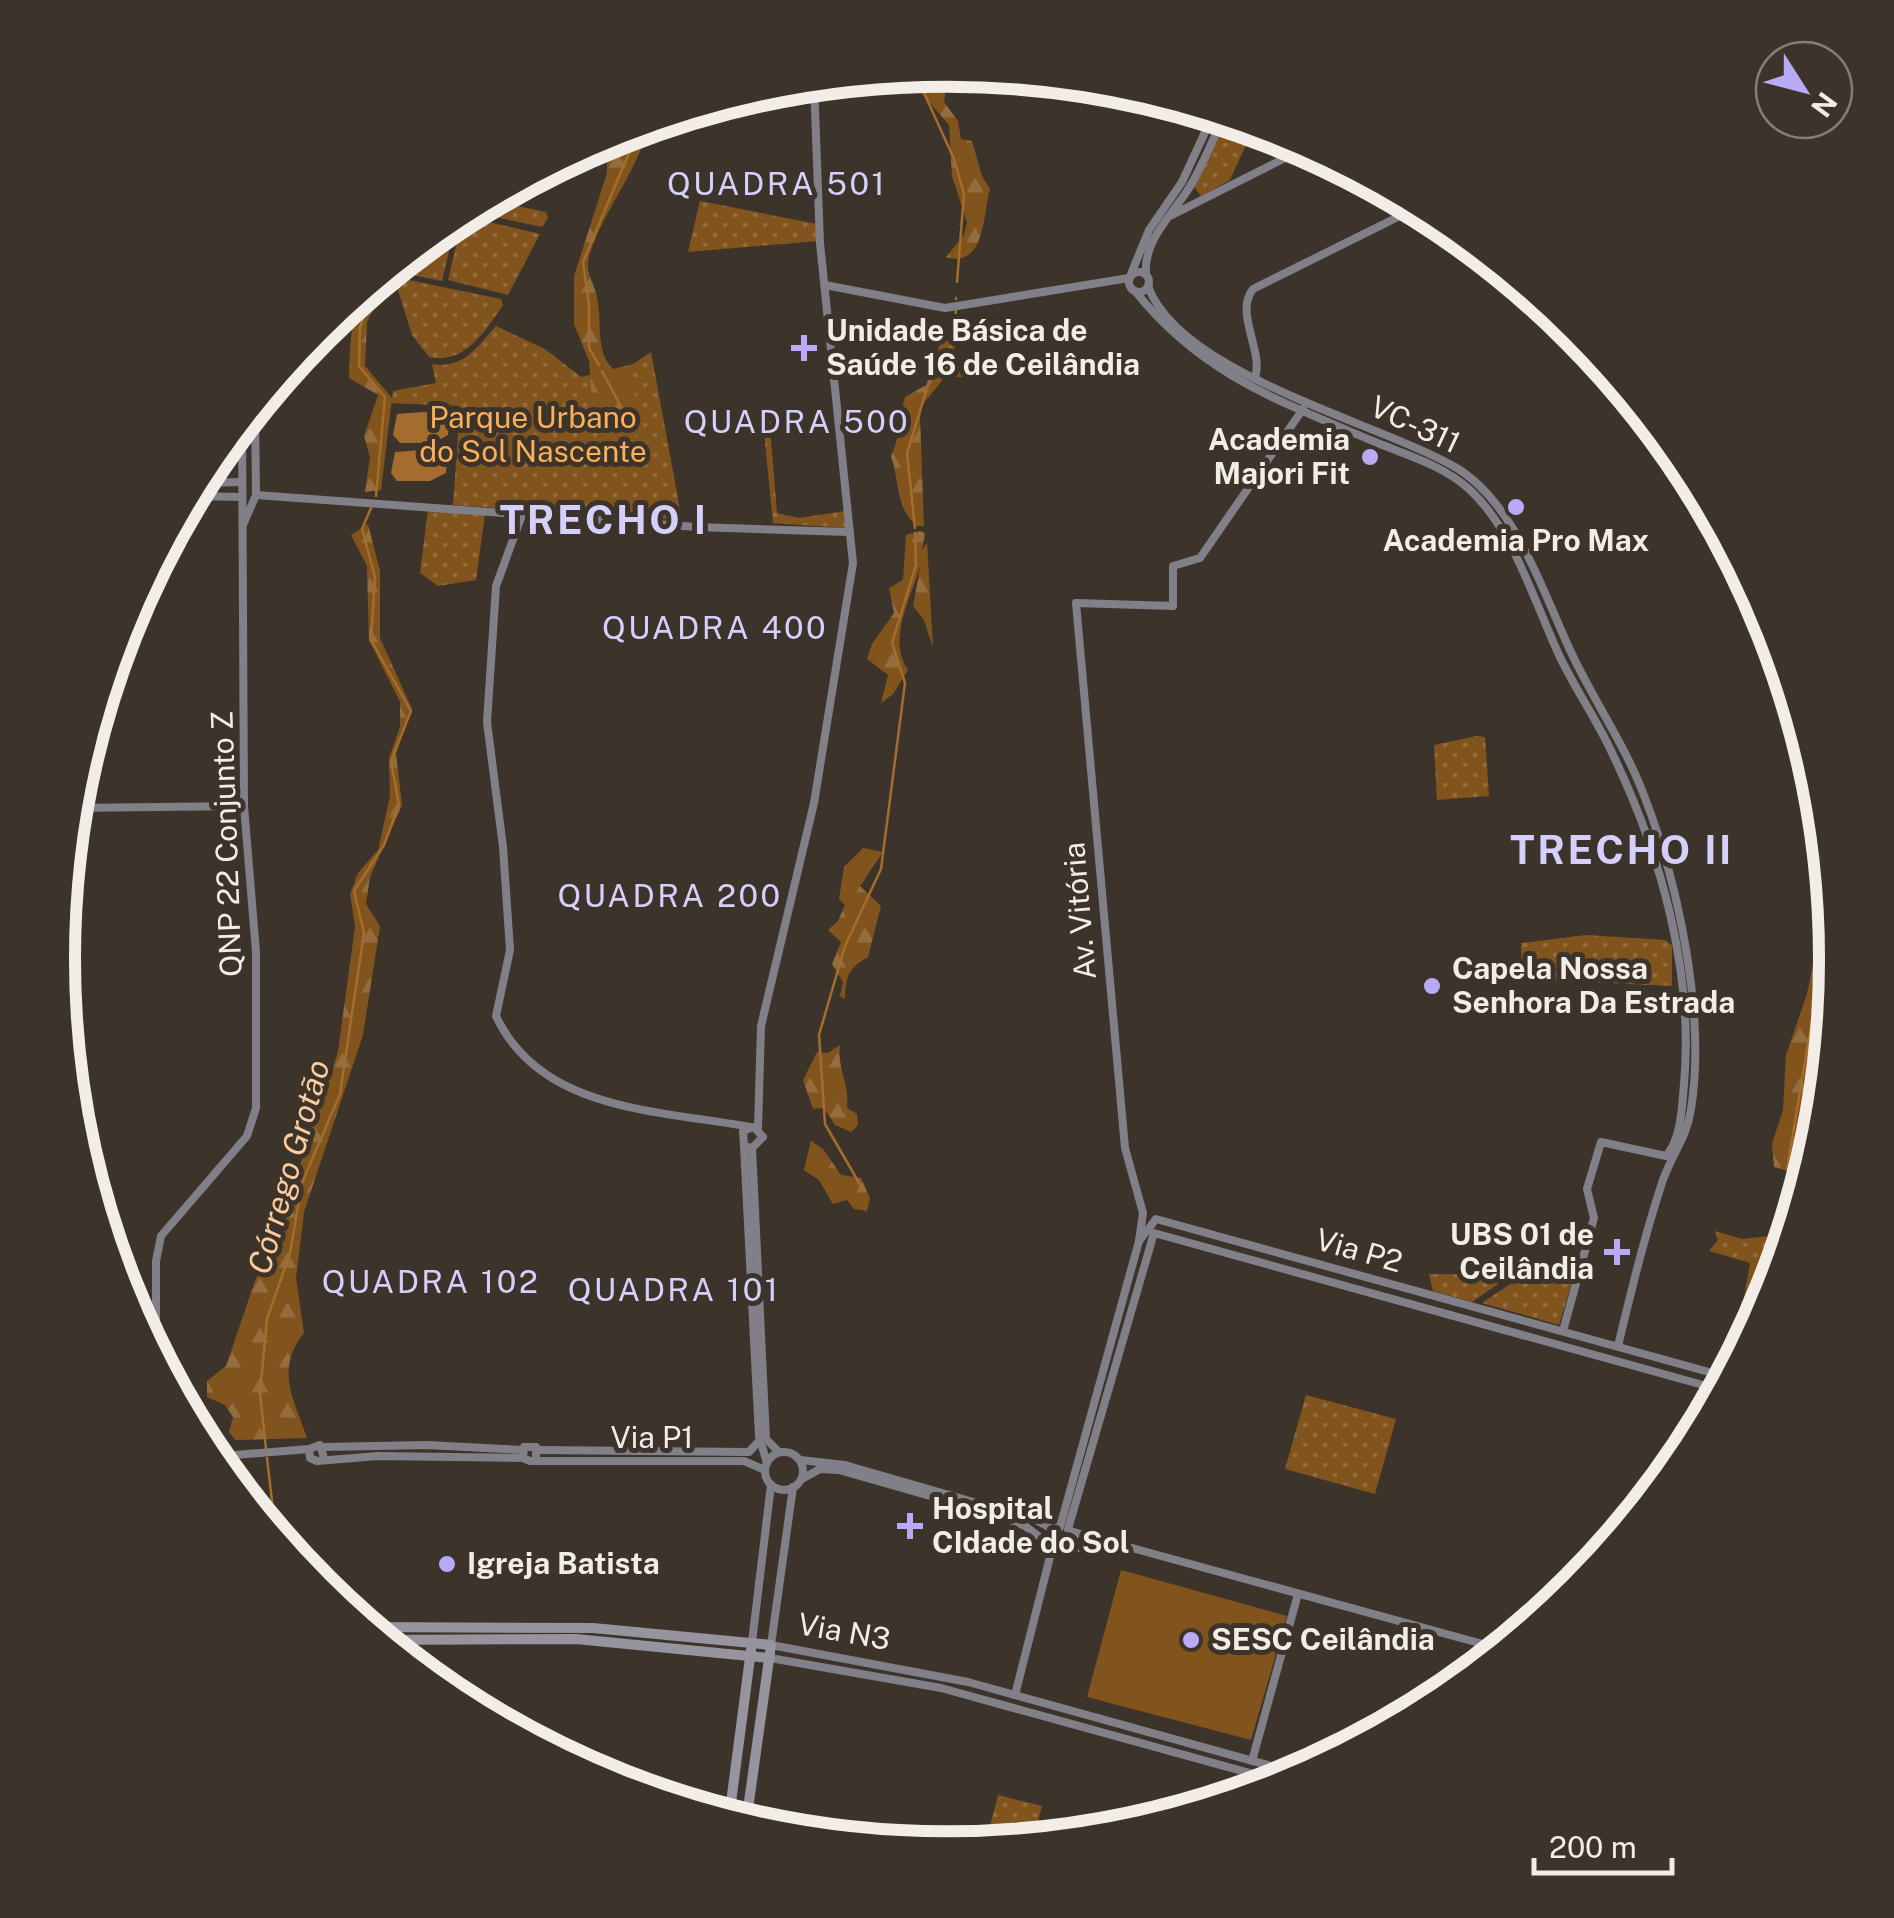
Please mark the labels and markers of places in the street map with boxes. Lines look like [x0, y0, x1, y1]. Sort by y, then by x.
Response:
place label: Unidade Básica de Saúde 16 de Ceilândia [826, 312, 1140, 382]
marker: Unidade Básica de Saúde 16 de Ceilândia [791, 335, 817, 361]
place label: Academia Majori Fit [1208, 421, 1350, 491]
marker: Academia Majori Fit [1359, 446, 1381, 468]
marker: Academia Pro Max [1505, 496, 1527, 518]
place label: Academia Pro Max [1383, 522, 1650, 558]
place label: Capela Nossa Senhora Da Estrada [1452, 950, 1735, 1020]
marker: Capela Nossa Senhora Da Estrada [1421, 975, 1443, 997]
place label: UBS 01 de Ceilândia [1450, 1216, 1594, 1286]
marker: UBS 01 de Ceilândia [1604, 1239, 1630, 1265]
place label: Hospital CIdade do Sol [932, 1490, 1130, 1560]
marker: Hospital CIdade do Sol [897, 1513, 923, 1539]
place label: Igreja Batista [467, 1545, 660, 1581]
marker: Igreja Batista [436, 1553, 458, 1575]
place label: SESC Ceilândia [1211, 1621, 1435, 1657]
marker: SESC Ceilândia [1180, 1629, 1202, 1651]

